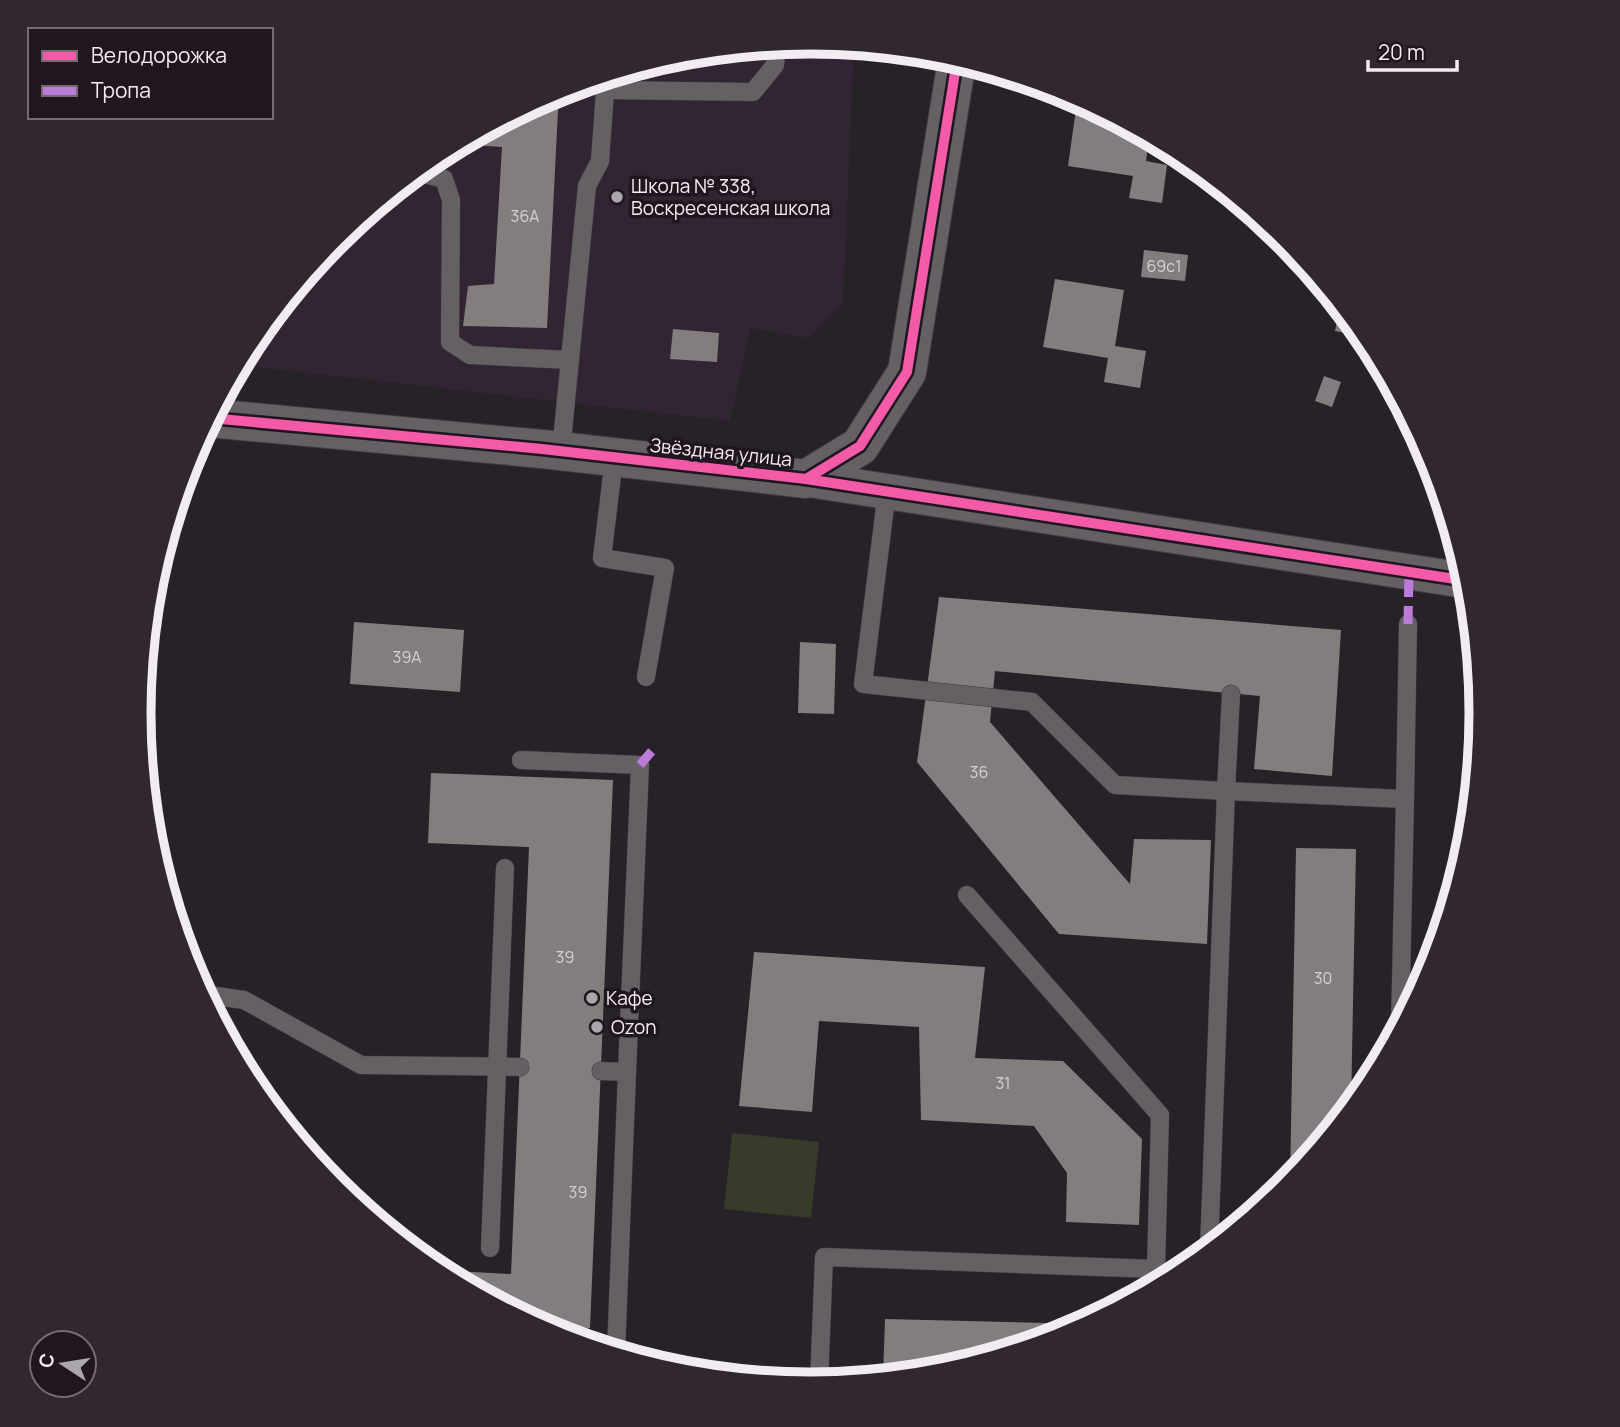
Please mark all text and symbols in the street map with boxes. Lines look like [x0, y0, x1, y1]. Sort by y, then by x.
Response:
legend [28, 28, 273, 119]
scale bar [1368, 28, 1457, 72]
text: 20 m [1378, 38, 1425, 66]
text: Велодорожка [91, 41, 227, 69]
text: Тропа [91, 76, 151, 104]
place label: Школа № 338, Воскресенская школа [631, 173, 830, 221]
marker: Школа № 338, Воскресенская школа [609, 189, 625, 205]
house number: 36А [511, 205, 539, 227]
house number: 69с1 [1147, 255, 1181, 277]
street label: Звёздная улица [649, 432, 793, 472]
house number: 39А [393, 646, 421, 668]
house number: 36 [970, 761, 988, 783]
house number: 39 [556, 946, 574, 968]
house number: 30 [1314, 967, 1332, 989]
place label: Кафе [606, 985, 653, 1011]
marker: Кафе [584, 990, 600, 1006]
place label: Ozon [611, 1014, 657, 1040]
marker: Ozon [589, 1019, 605, 1035]
house number: 31 [995, 1072, 1011, 1094]
house number: 39 [569, 1181, 587, 1203]
north arrow [28, 1329, 98, 1399]
text: С [32, 1351, 61, 1370]

